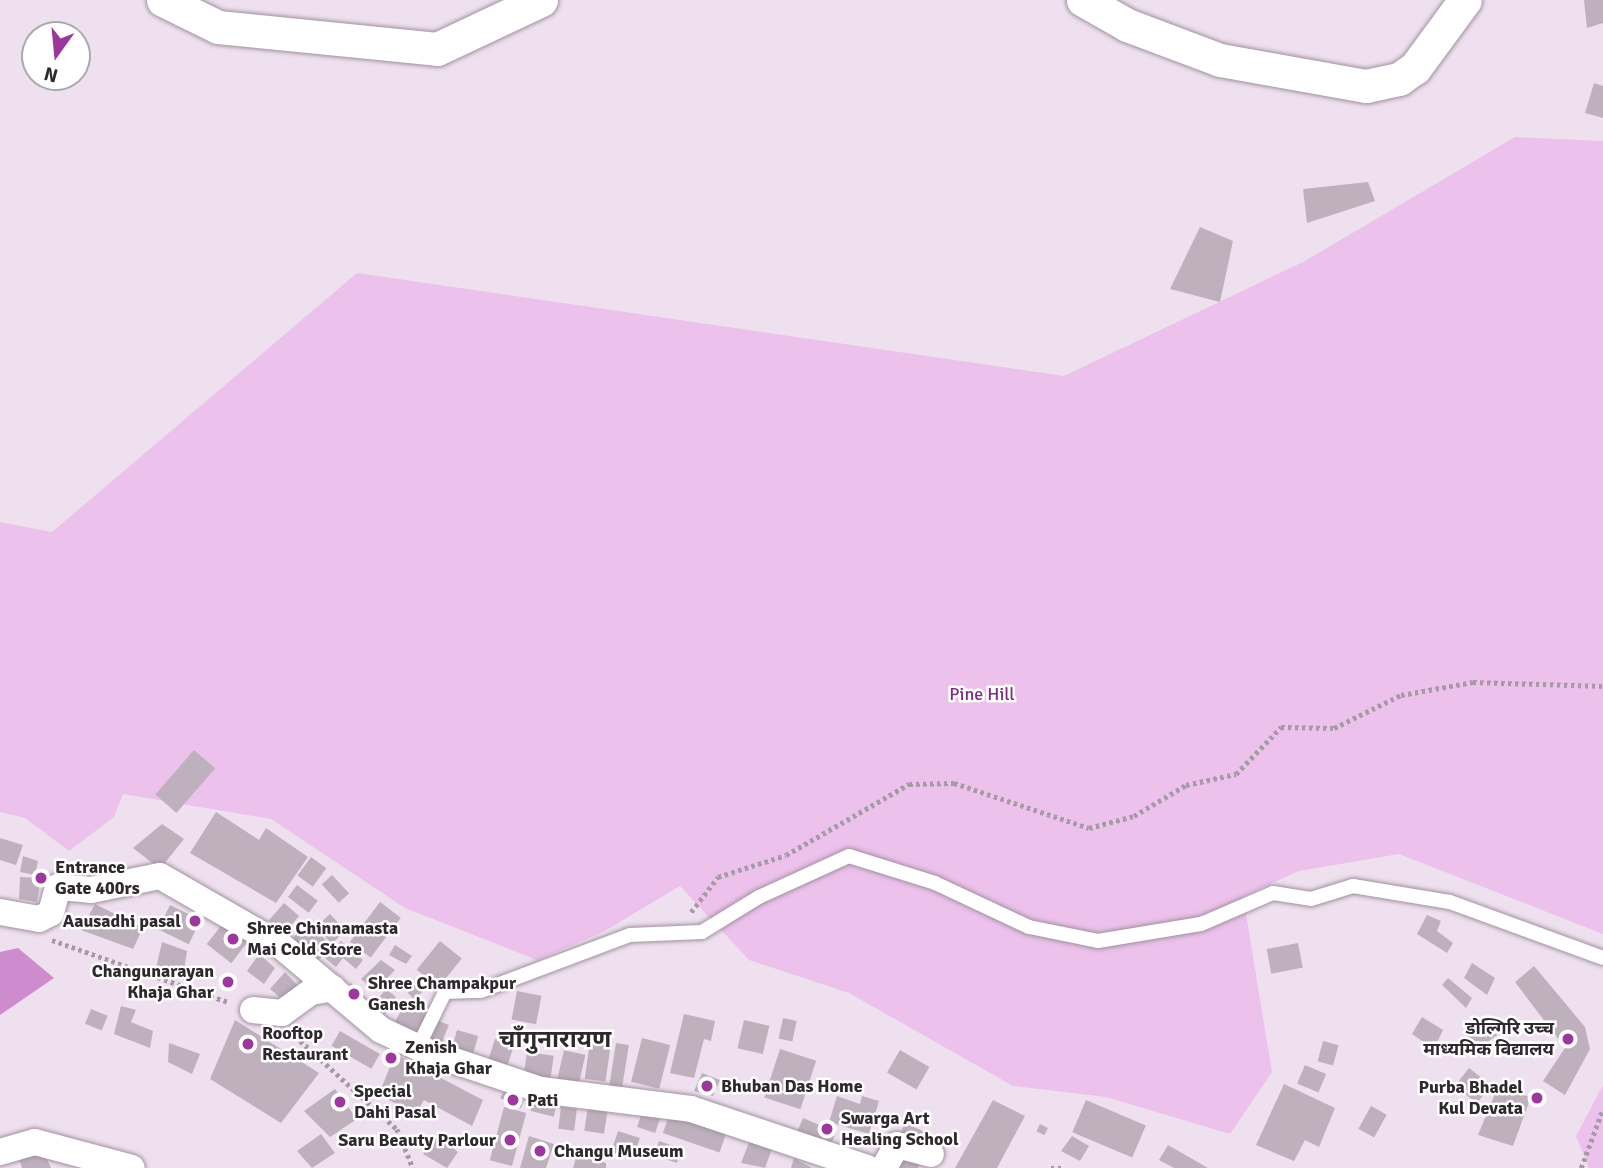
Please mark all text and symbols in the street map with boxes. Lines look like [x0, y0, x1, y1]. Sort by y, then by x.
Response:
north arrow [21, 21, 91, 91]
text: N [42, 61, 61, 88]
park label: Pine Hill [949, 683, 1015, 705]
place label: Entrance Gate 400rs [55, 857, 140, 900]
marker: Entrance Gate 400rs [33, 870, 49, 886]
place label: Aausadhi pasal [63, 910, 181, 932]
marker: Aausadhi pasal [187, 913, 203, 929]
place label: Shree Chinnamasta Mai Cold Store [247, 918, 398, 960]
marker: Shree Chinnamasta Mai Cold Store [225, 931, 241, 947]
place label: Changunarayan Khaja Ghar [92, 961, 214, 1004]
place label: Shree Champakpur Ganesh [368, 973, 516, 1016]
marker: Changunarayan Khaja Ghar [220, 974, 236, 990]
marker: Shree Champakpur Ganesh [346, 986, 362, 1002]
place label: डोल्गिरि उच्च माध्यमिक विद्यालय [1423, 1018, 1554, 1060]
place label: Rooftop Restaurant [262, 1023, 348, 1066]
district label: चाँगुनारायण [499, 1026, 611, 1054]
marker: डोल्गिरि उच्च माध्यमिक विद्यालय [1560, 1031, 1576, 1047]
marker: Rooftop Restaurant [240, 1036, 256, 1052]
place label: Zenish Khaja Ghar [405, 1037, 492, 1080]
marker: Zenish Khaja Ghar [383, 1050, 399, 1066]
place label: Bhuban Das Home [721, 1075, 863, 1097]
place label: Purba Bhadel Kul Devata [1418, 1077, 1523, 1120]
marker: Bhuban Das Home [699, 1078, 715, 1094]
place label: Special Dahi Pasal [354, 1081, 436, 1124]
place label: Pati [527, 1089, 558, 1111]
marker: Purba Bhadel Kul Devata [1529, 1090, 1545, 1106]
marker: Pati [505, 1092, 521, 1108]
marker: Special Dahi Pasal [332, 1094, 348, 1110]
place label: Swarga Art Healing School [841, 1108, 959, 1150]
marker: Swarga Art Healing School [819, 1121, 835, 1137]
place label: Saru Beauty Parlour [338, 1129, 496, 1151]
marker: Saru Beauty Parlour [502, 1132, 518, 1148]
place label: Changu Museum [554, 1140, 684, 1162]
marker: Changu Museum [532, 1143, 548, 1159]

